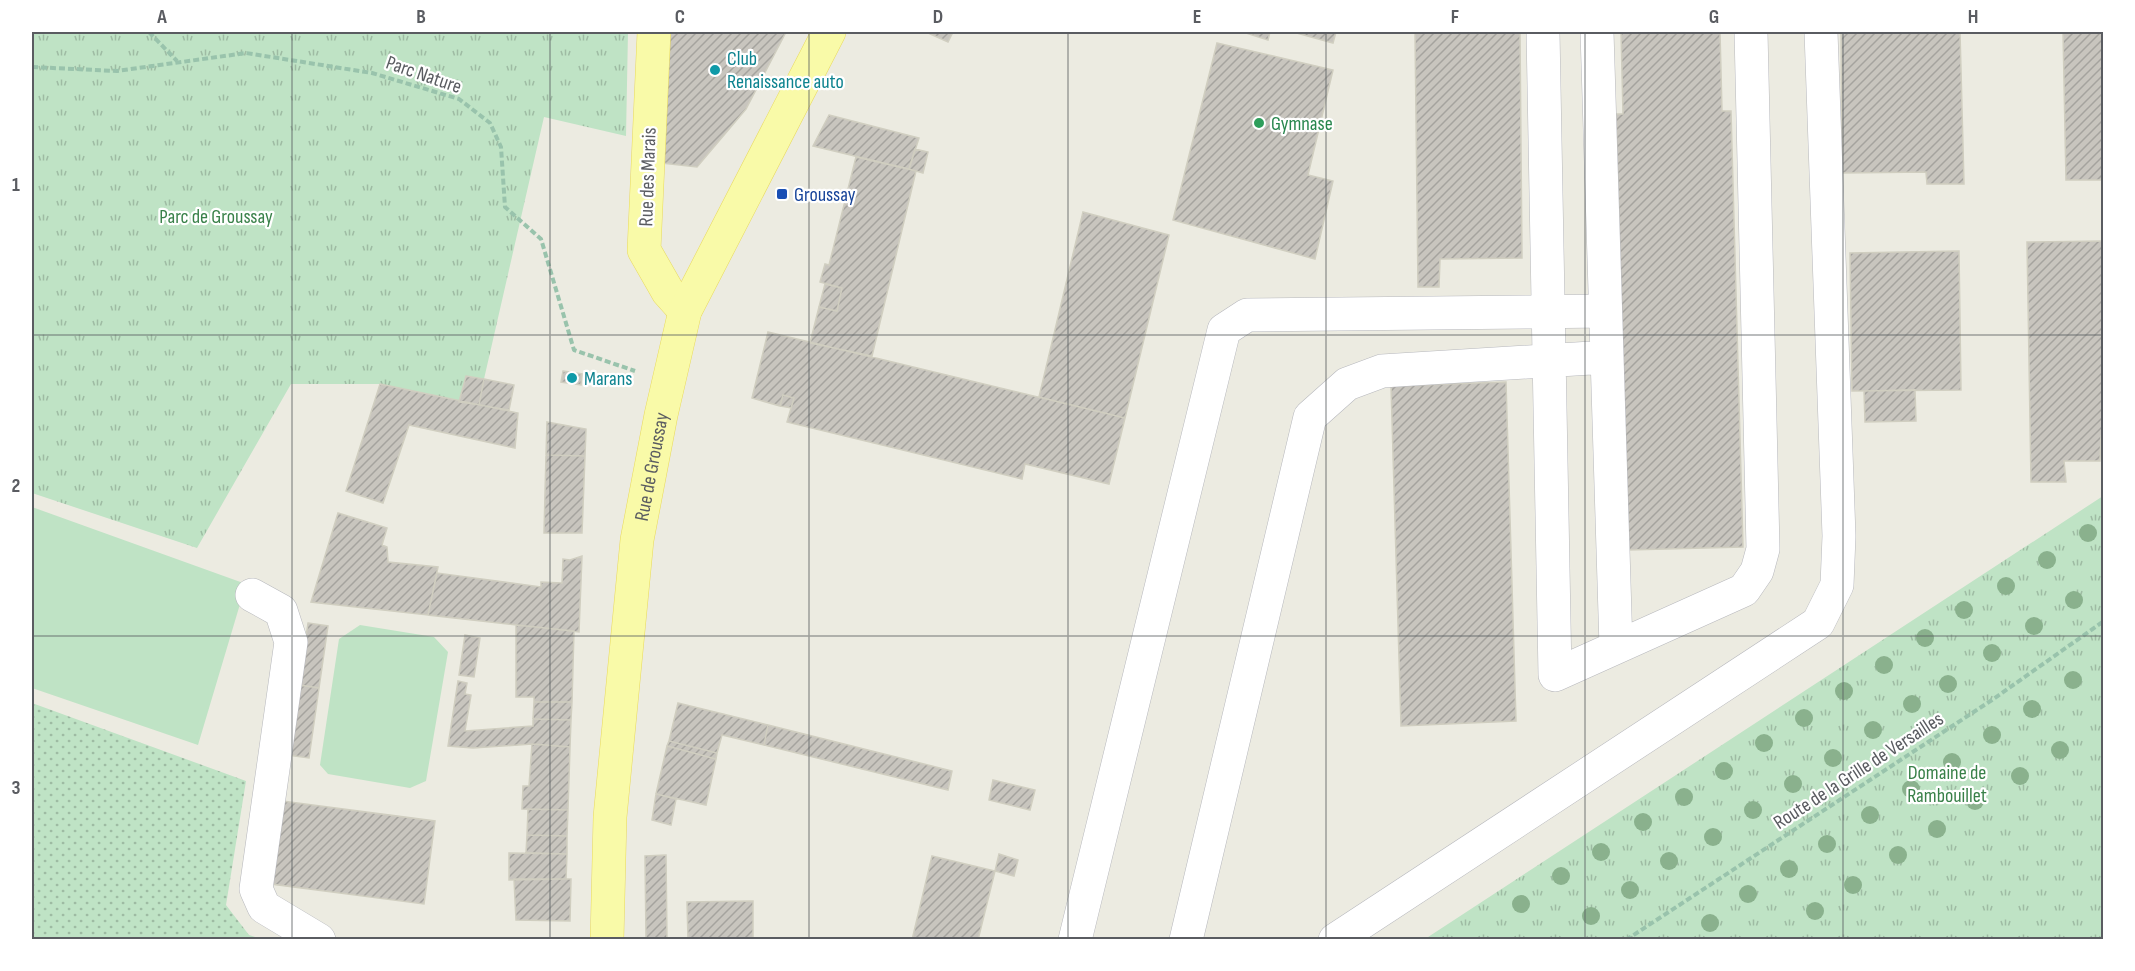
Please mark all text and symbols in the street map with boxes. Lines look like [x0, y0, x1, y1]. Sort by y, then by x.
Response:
text: A [156, 5, 167, 29]
text: B [416, 5, 426, 29]
text: C [675, 5, 685, 29]
text: D [933, 5, 943, 29]
text: E [1193, 5, 1201, 29]
text: F [1451, 5, 1459, 29]
text: G [1709, 5, 1719, 29]
text: H [1968, 5, 1978, 29]
place label: Club Renaissance auto [727, 47, 844, 94]
street label: Parc Nature [383, 51, 465, 99]
marker: Club Renaissance auto [708, 63, 722, 77]
place label: Gymnase [1271, 112, 1333, 136]
marker: Gymnase [1252, 116, 1266, 130]
street label: Rue des Marais [634, 127, 662, 227]
text: 1 [12, 173, 20, 197]
place label: Groussay [794, 183, 856, 207]
marker: Groussay [775, 187, 789, 201]
park label: Parc de Groussay [159, 205, 273, 229]
place label: Marans [584, 367, 632, 391]
marker: Marans [565, 371, 579, 385]
street label: Rue de Groussay [630, 410, 674, 523]
text: 2 [12, 474, 20, 498]
street label: Route de la Grille de Versailles [1769, 707, 1948, 835]
park label: Domaine de Rambouillet [1907, 761, 1987, 808]
text: 3 [12, 776, 21, 800]

